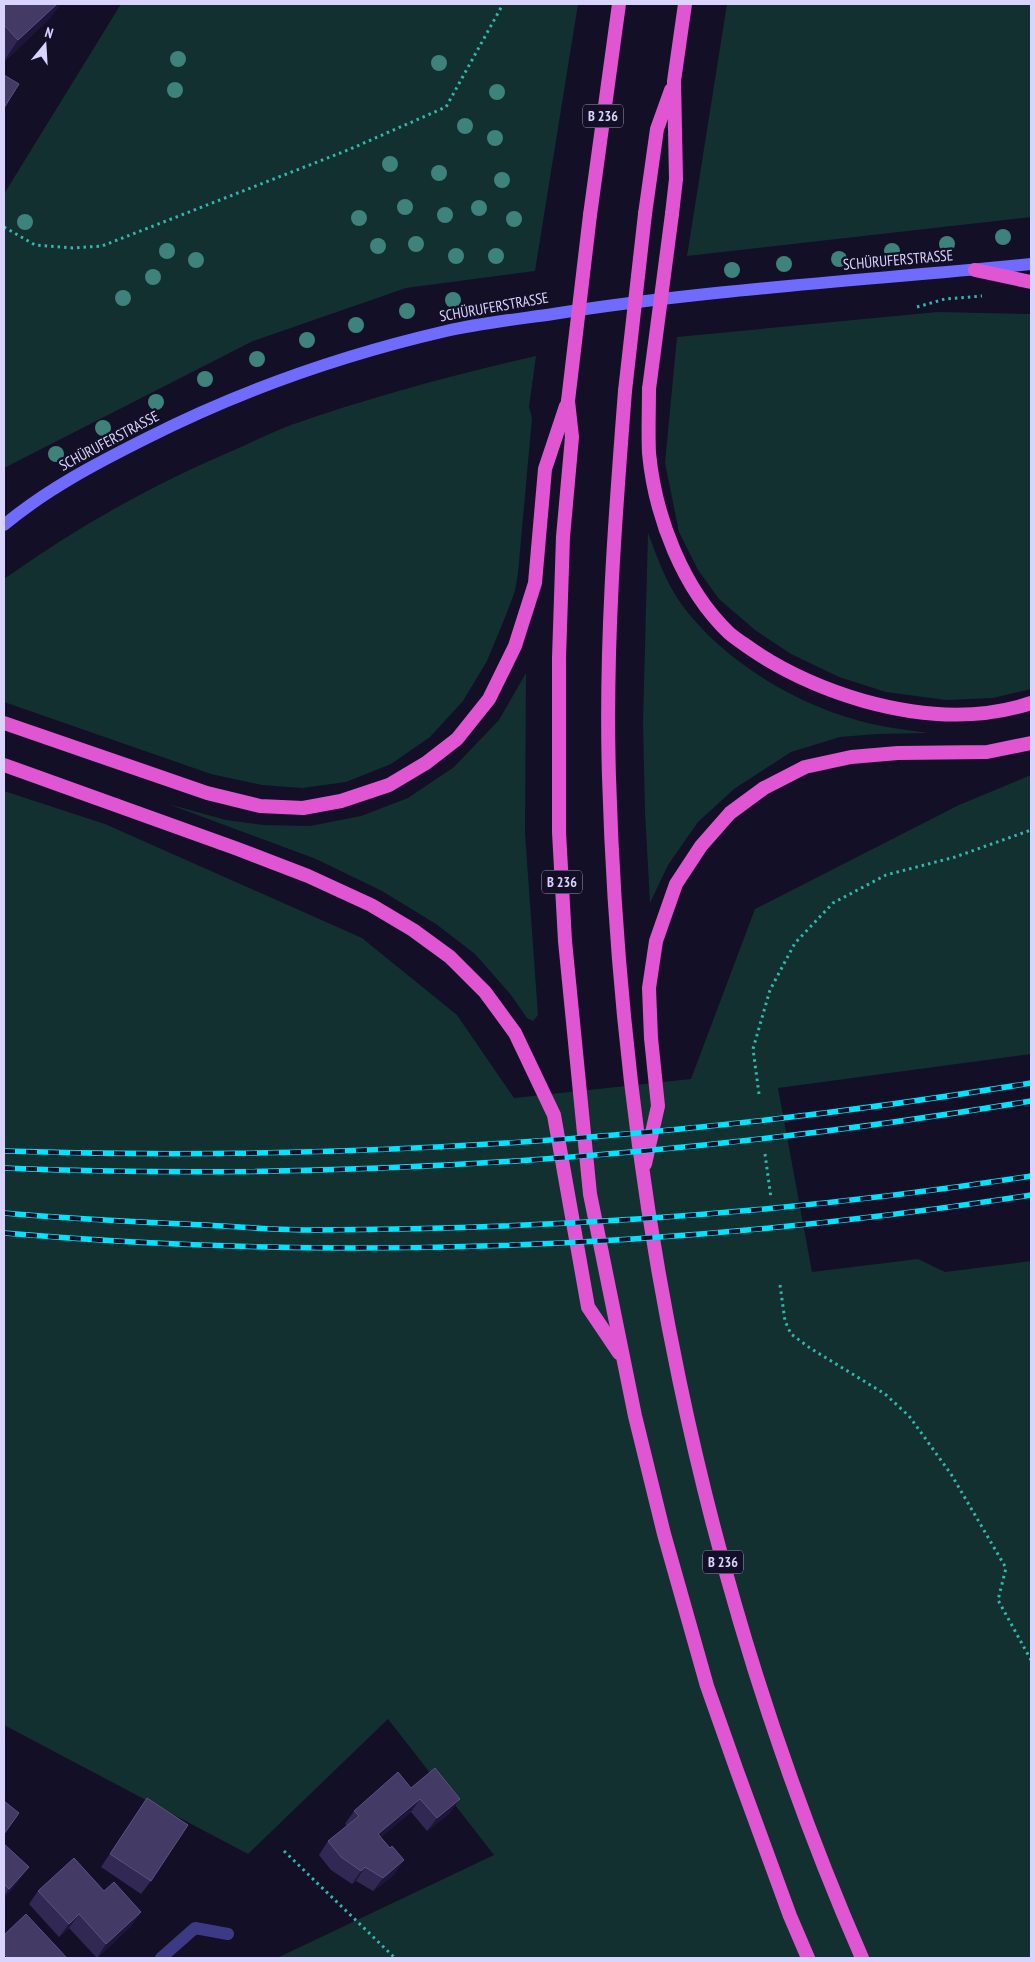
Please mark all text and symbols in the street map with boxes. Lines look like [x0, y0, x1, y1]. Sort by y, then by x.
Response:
north arrow [20, 20, 70, 70]
text: N [43, 23, 55, 42]
road number: B 236 [583, 104, 623, 128]
street label: SCHÜRUFERSTRASSE [842, 245, 954, 274]
street label: SCHÜRUFERSTRASSE [438, 288, 550, 325]
street label: SCHÜRUFERSTRASSE [56, 406, 162, 475]
road number: B 236 [542, 870, 582, 894]
road number: B 236 [703, 1550, 743, 1574]

